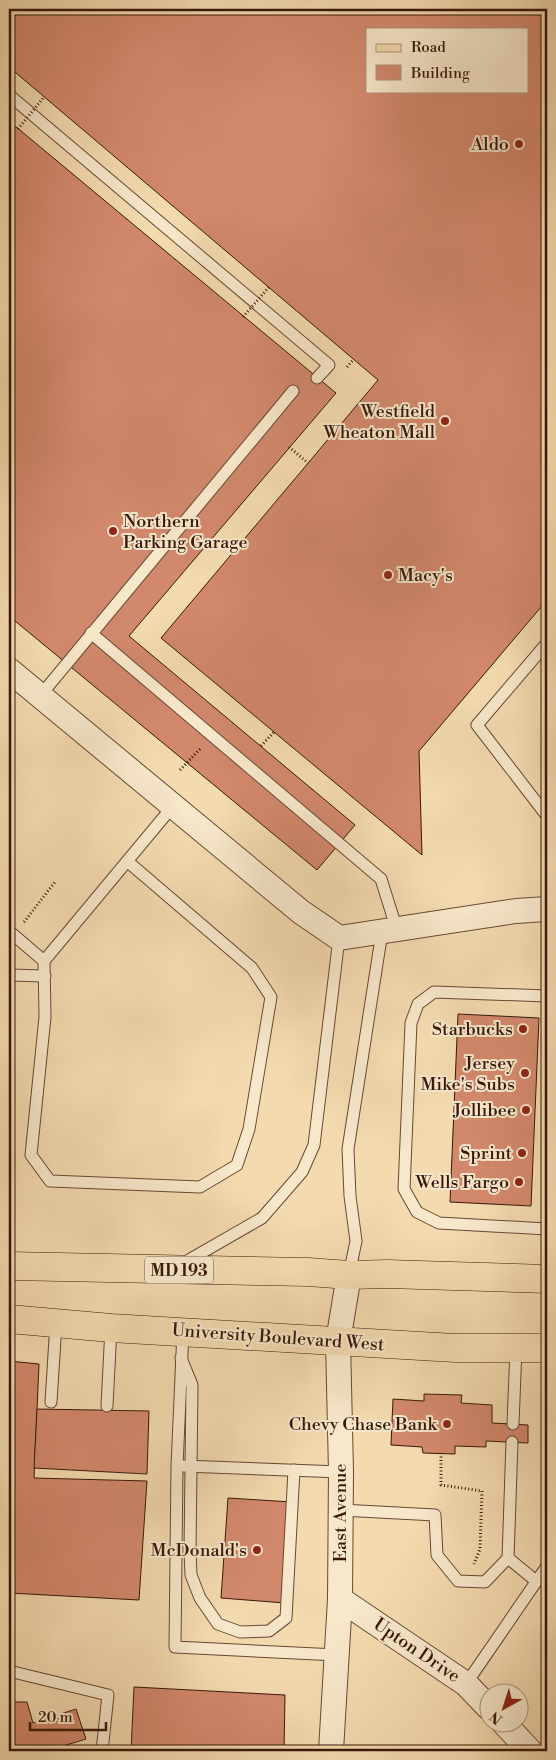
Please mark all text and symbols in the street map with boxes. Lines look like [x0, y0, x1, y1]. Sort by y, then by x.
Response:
legend [366, 28, 528, 92]
text: Road [411, 38, 446, 57]
text: Building [410, 64, 470, 83]
place label: Aldo [470, 133, 509, 156]
marker: Aldo [513, 138, 525, 150]
place label: Westfield Wheaton Mall [322, 400, 436, 444]
marker: Westfield Wheaton Mall [439, 415, 451, 427]
place label: Northern Parking Garage [123, 510, 248, 554]
marker: Northern Parking Garage [107, 525, 119, 537]
place label: Macy's [398, 564, 453, 587]
marker: Macy's [382, 569, 394, 581]
place label: Starbucks [432, 1018, 513, 1041]
marker: Starbucks [517, 1023, 529, 1035]
place label: Jersey Mike's Subs [420, 1052, 515, 1096]
marker: Jersey Mike's Subs [519, 1067, 531, 1079]
place label: Jollibee [452, 1099, 516, 1122]
marker: Jollibee [520, 1104, 532, 1116]
place label: Sprint [460, 1142, 513, 1165]
marker: Sprint [516, 1147, 528, 1159]
place label: Wells Fargo [415, 1171, 509, 1194]
marker: Wells Fargo [513, 1176, 525, 1188]
road number: MD 193 [145, 1256, 213, 1284]
street label: University Boulevard West [171, 1319, 386, 1356]
place label: Chevy Chase Bank [289, 1413, 439, 1436]
marker: Chevy Chase Bank [441, 1418, 453, 1430]
street label: East Avenue [329, 1464, 352, 1562]
place label: McDonald's [151, 1539, 247, 1562]
marker: McDonald's [251, 1544, 263, 1556]
street label: Upton Drive [369, 1613, 465, 1688]
north arrow [478, 1682, 528, 1732]
scale bar [30, 1700, 106, 1732]
text: N [486, 1707, 506, 1728]
text: 20 m [38, 1708, 73, 1727]

